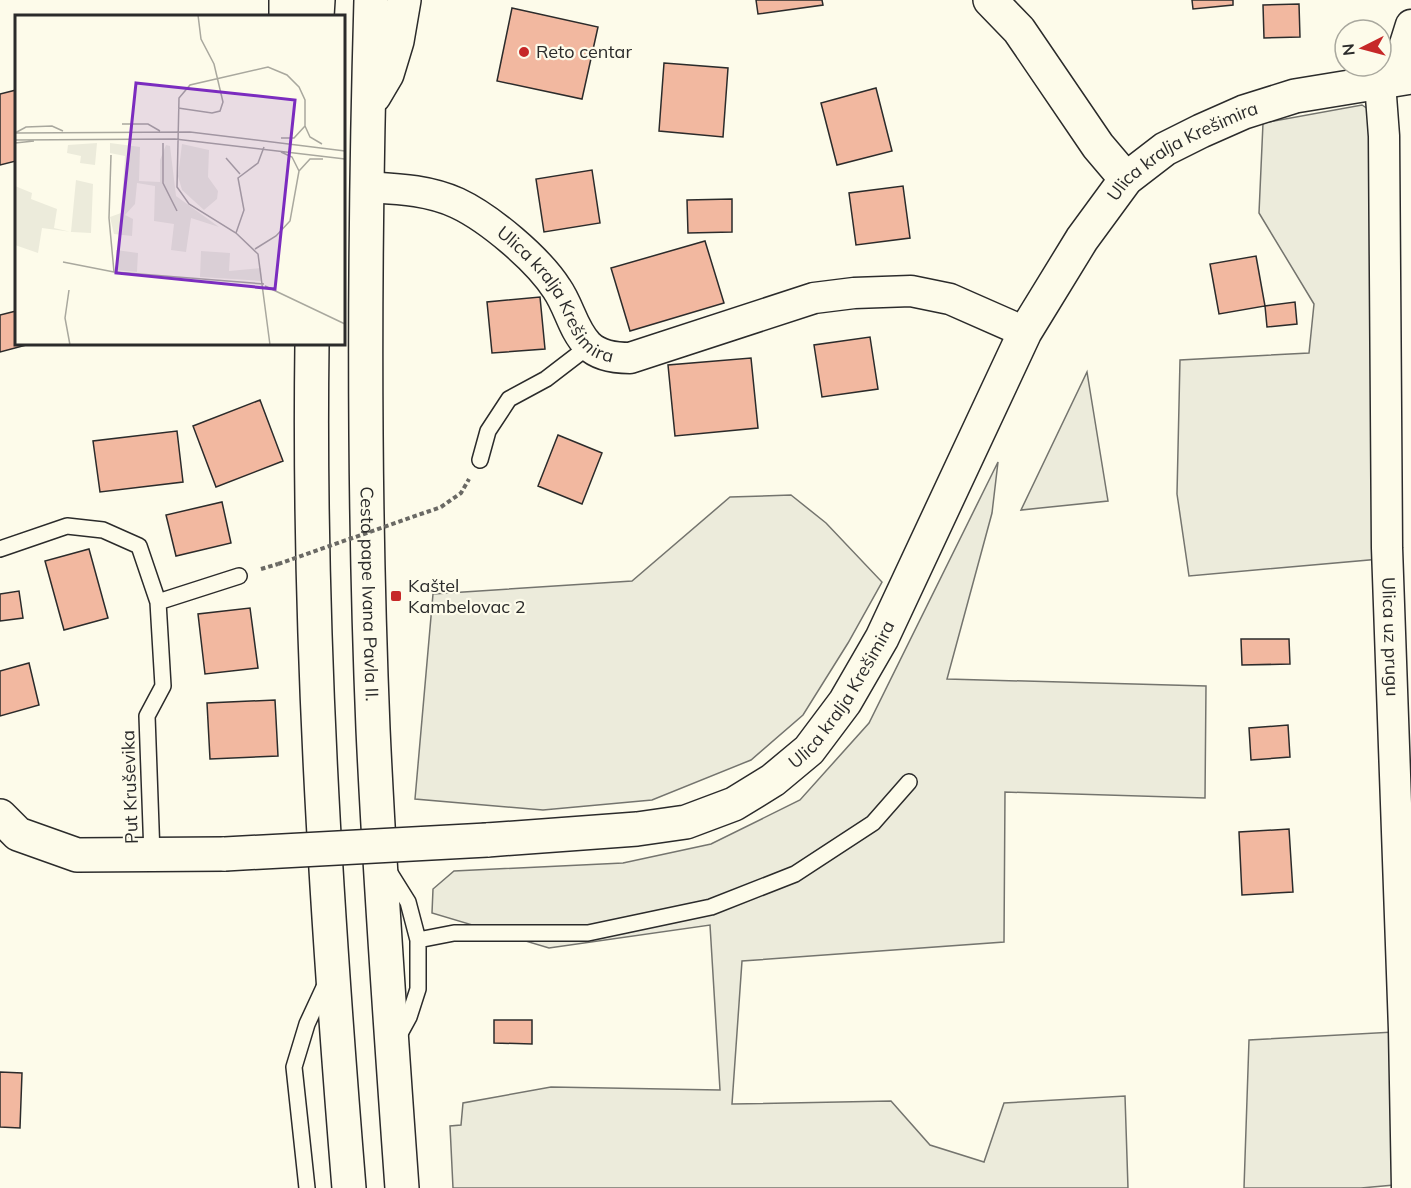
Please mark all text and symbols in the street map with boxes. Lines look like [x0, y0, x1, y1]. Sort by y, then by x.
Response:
inset map [15, 15, 345, 345]
north arrow [1333, 18, 1393, 78]
place label: Reto centar [536, 40, 632, 63]
text: N [1338, 43, 1359, 57]
marker: Reto centar [517, 45, 531, 59]
street label: Ulica kralja Krešimira [1102, 96, 1261, 205]
street label: Ulica kralja Krešimira [493, 221, 616, 368]
street label: Cesta pape Ivana Pavla II. [355, 486, 384, 702]
place label: Kaštel Kambelovac 2 [408, 574, 526, 618]
street label: Ulica uz prugu [1377, 577, 1404, 697]
marker: Kaštel Kambelovac 2 [389, 589, 403, 603]
street label: Ulica kralja Krešimira [783, 617, 899, 773]
street label: Put Kruševika [116, 730, 143, 844]

